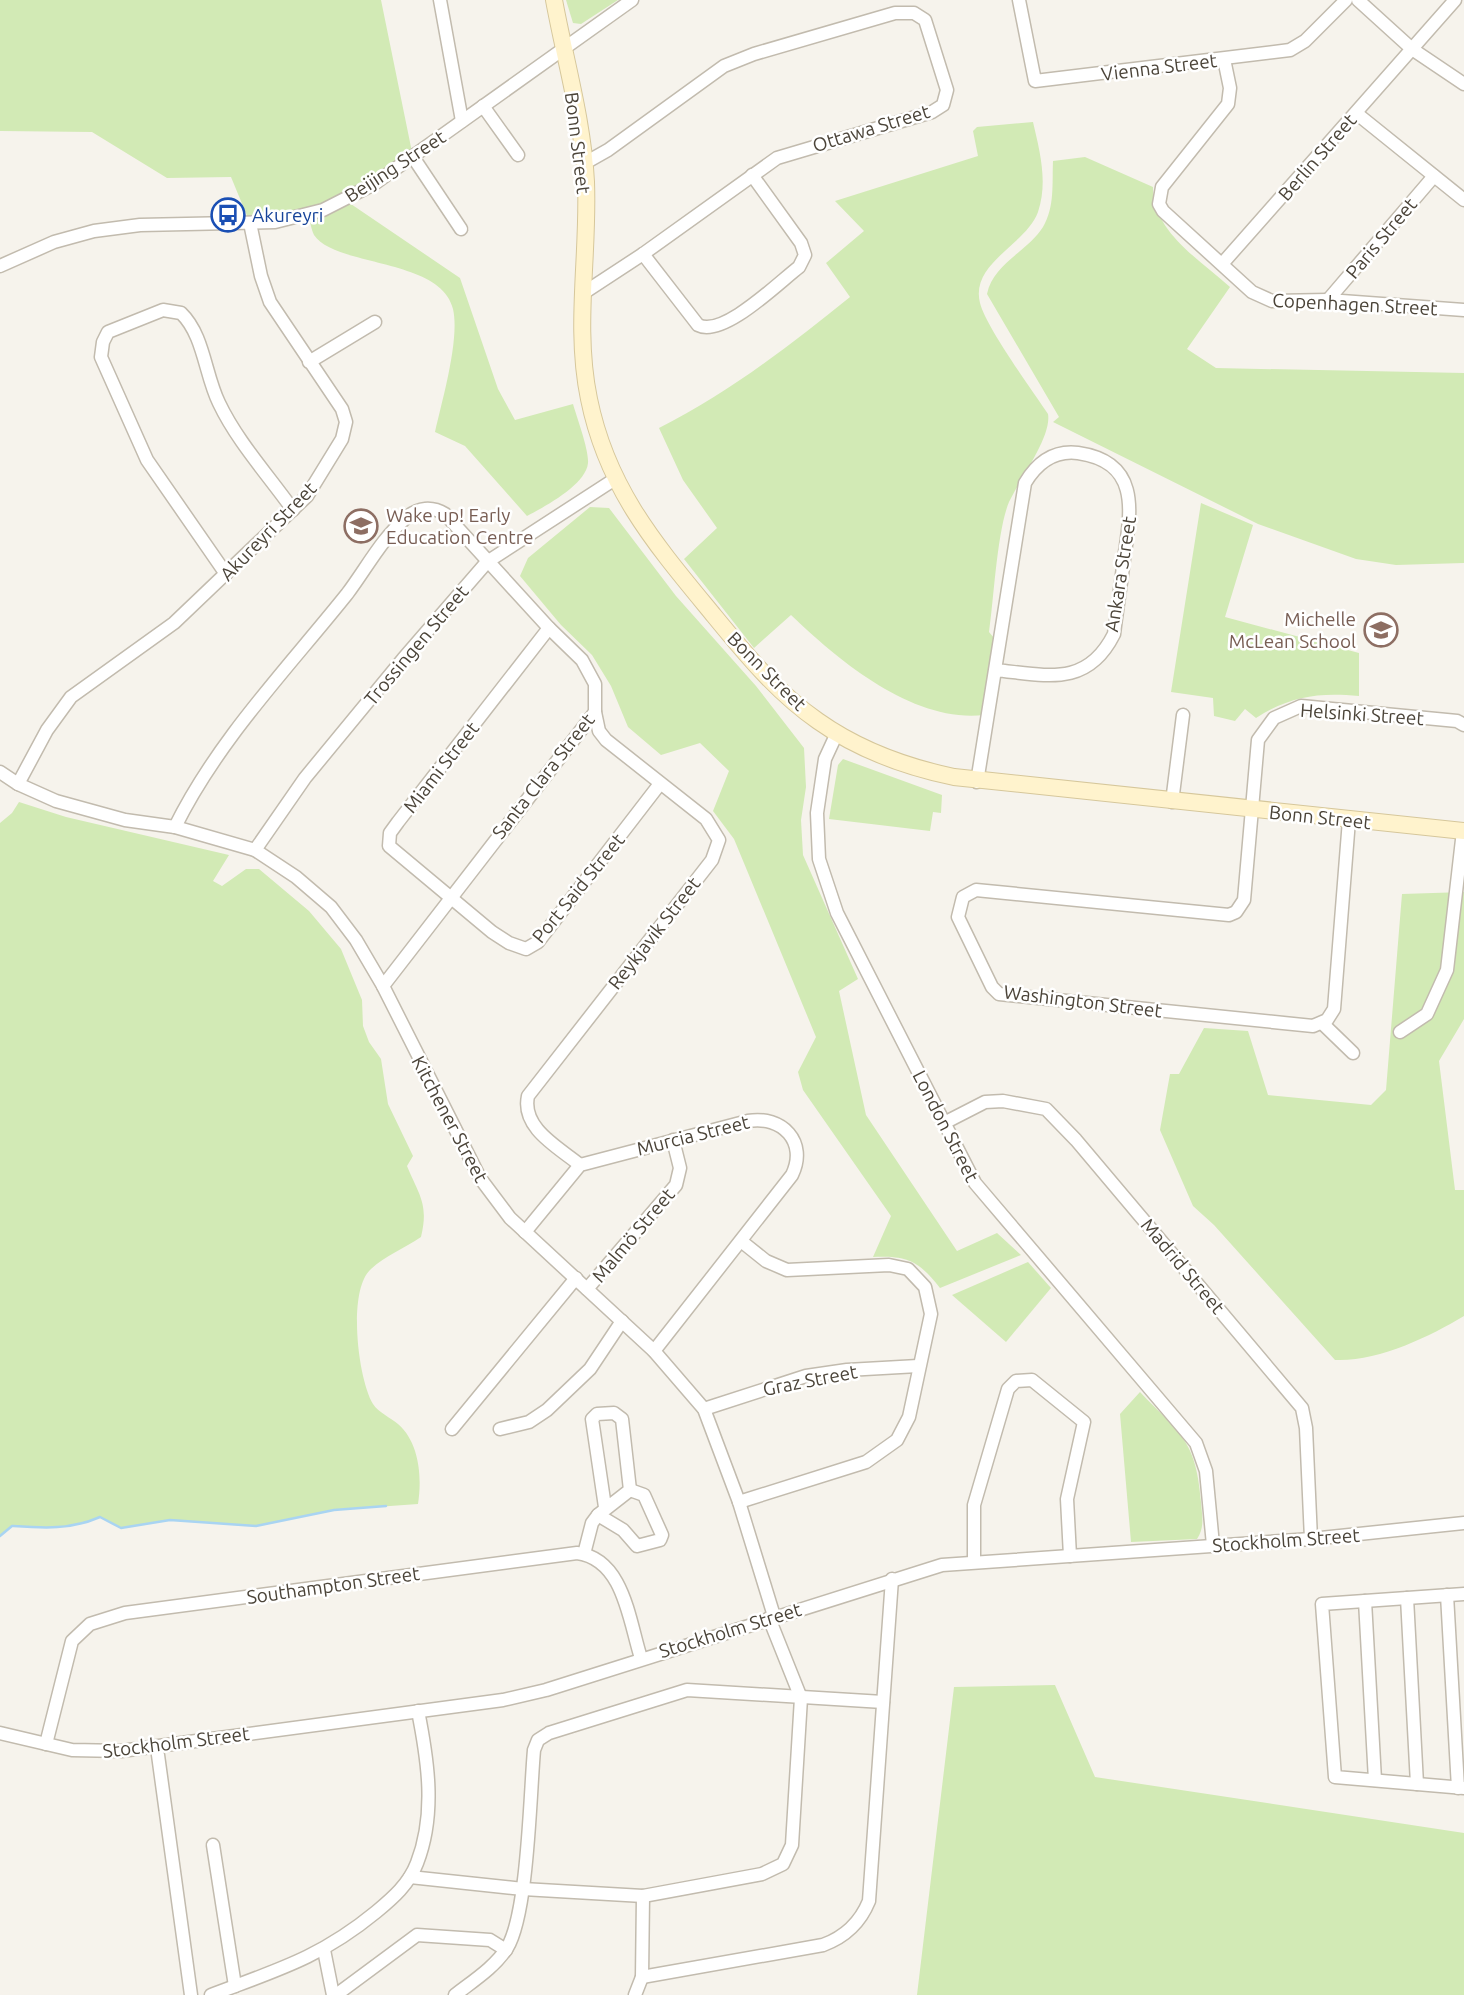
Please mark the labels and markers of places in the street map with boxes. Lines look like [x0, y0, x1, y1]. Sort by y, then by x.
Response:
bus stop icon: Akureyri [209, 196, 247, 234]
place label: Akureyri [252, 204, 323, 226]
place label: Wake up! Early Education Centre [386, 504, 534, 548]
school or university icon: Wake up! Early Education Centre [342, 507, 380, 545]
place label: Michelle McLean School [1229, 608, 1356, 652]
school or university icon: Michelle McLean School [1362, 611, 1400, 649]

